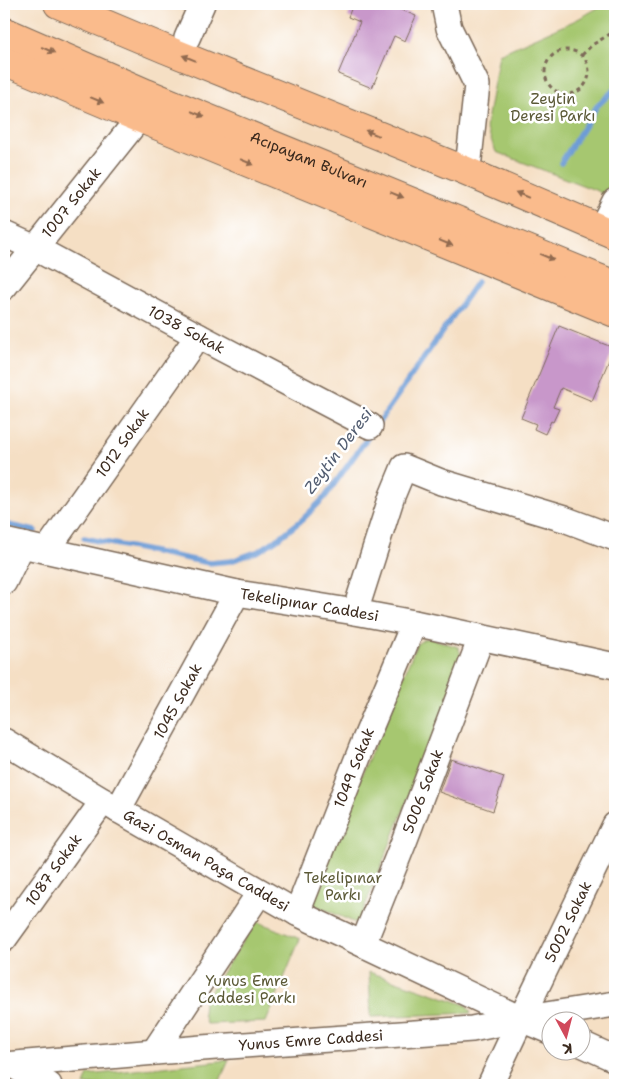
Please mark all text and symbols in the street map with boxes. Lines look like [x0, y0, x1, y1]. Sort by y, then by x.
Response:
one-way arrow [41, 47, 55, 55]
one-way arrow [182, 54, 196, 62]
park label: Zeytin Deresi Parkı [511, 89, 595, 126]
one-way arrow [90, 97, 104, 105]
one-way arrow [191, 110, 205, 118]
street label: Acıpayam Bulvarı [247, 127, 371, 193]
one-way arrow [365, 128, 379, 136]
one-way arrow [240, 158, 255, 166]
street label: 1007 Sokak [37, 163, 106, 242]
one-way arrow [514, 191, 529, 199]
one-way arrow [390, 192, 404, 200]
one-way arrow [439, 240, 453, 248]
one-way arrow [540, 253, 555, 261]
street label: 1038 Sokak [144, 301, 228, 358]
street label: 1012 Sokak [91, 404, 154, 482]
water label: Zeytin Deresi [299, 404, 377, 498]
street label: Tekelipınar Caddesi [238, 584, 380, 626]
street label: 1045 Sokak [149, 660, 206, 743]
street label: 1049 Sokak [329, 725, 379, 811]
street label: 5006 Sokak [398, 746, 448, 836]
street label: Gazi Osman Paşa Caddesi [120, 805, 293, 916]
street label: 1087 Sokak [21, 830, 86, 910]
park label: Tekelipınar Parkı [304, 868, 382, 905]
street label: 5002 Sokak [540, 878, 596, 966]
park label: Yunus Emre Caddesi Parkı [198, 971, 296, 1008]
north arrow [542, 1012, 592, 1062]
street label: Yunus Emre Caddesi [238, 1025, 384, 1055]
text: K [561, 1039, 573, 1058]

